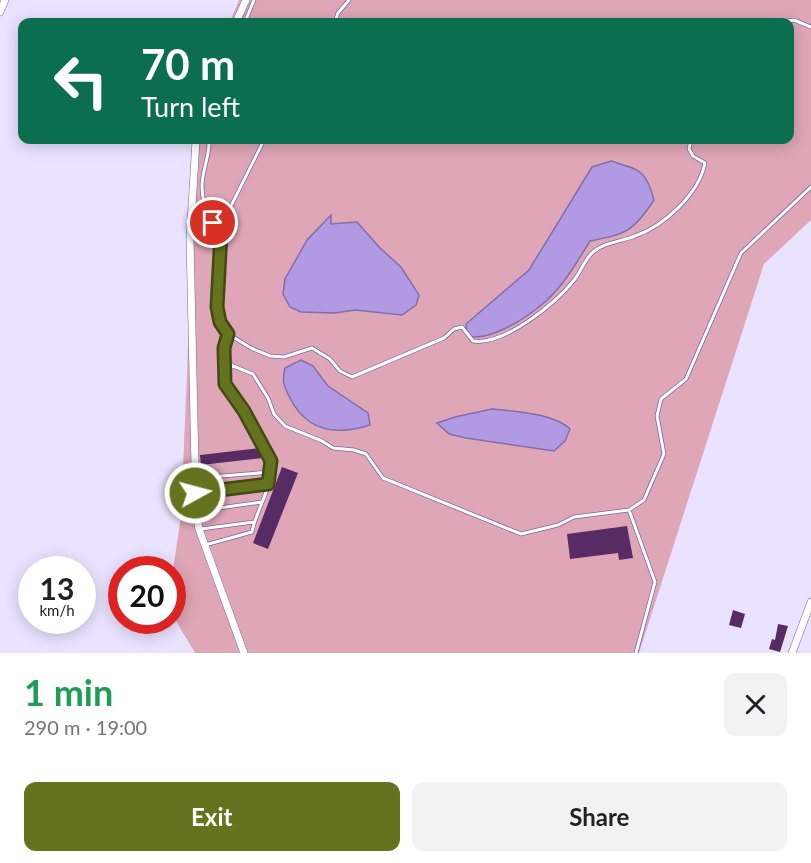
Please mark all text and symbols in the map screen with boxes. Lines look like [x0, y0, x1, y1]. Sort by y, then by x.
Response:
text: 70 m [141, 39, 235, 89]
icon: left [42, 42, 120, 120]
text: Turn left [141, 90, 240, 123]
pin [187, 197, 238, 248]
icon: arrive [196, 206, 229, 239]
position arrow [163, 461, 227, 525]
speed limit sign: 20 [108, 556, 186, 634]
text: 13 [40, 570, 74, 606]
text: km/h [39, 601, 75, 619]
text: 1 min [24, 670, 113, 714]
button: close [724, 673, 787, 736]
text: 290 m · 19:00 [24, 715, 147, 739]
button: Exit [24, 782, 400, 851]
button: Share [412, 782, 787, 851]

